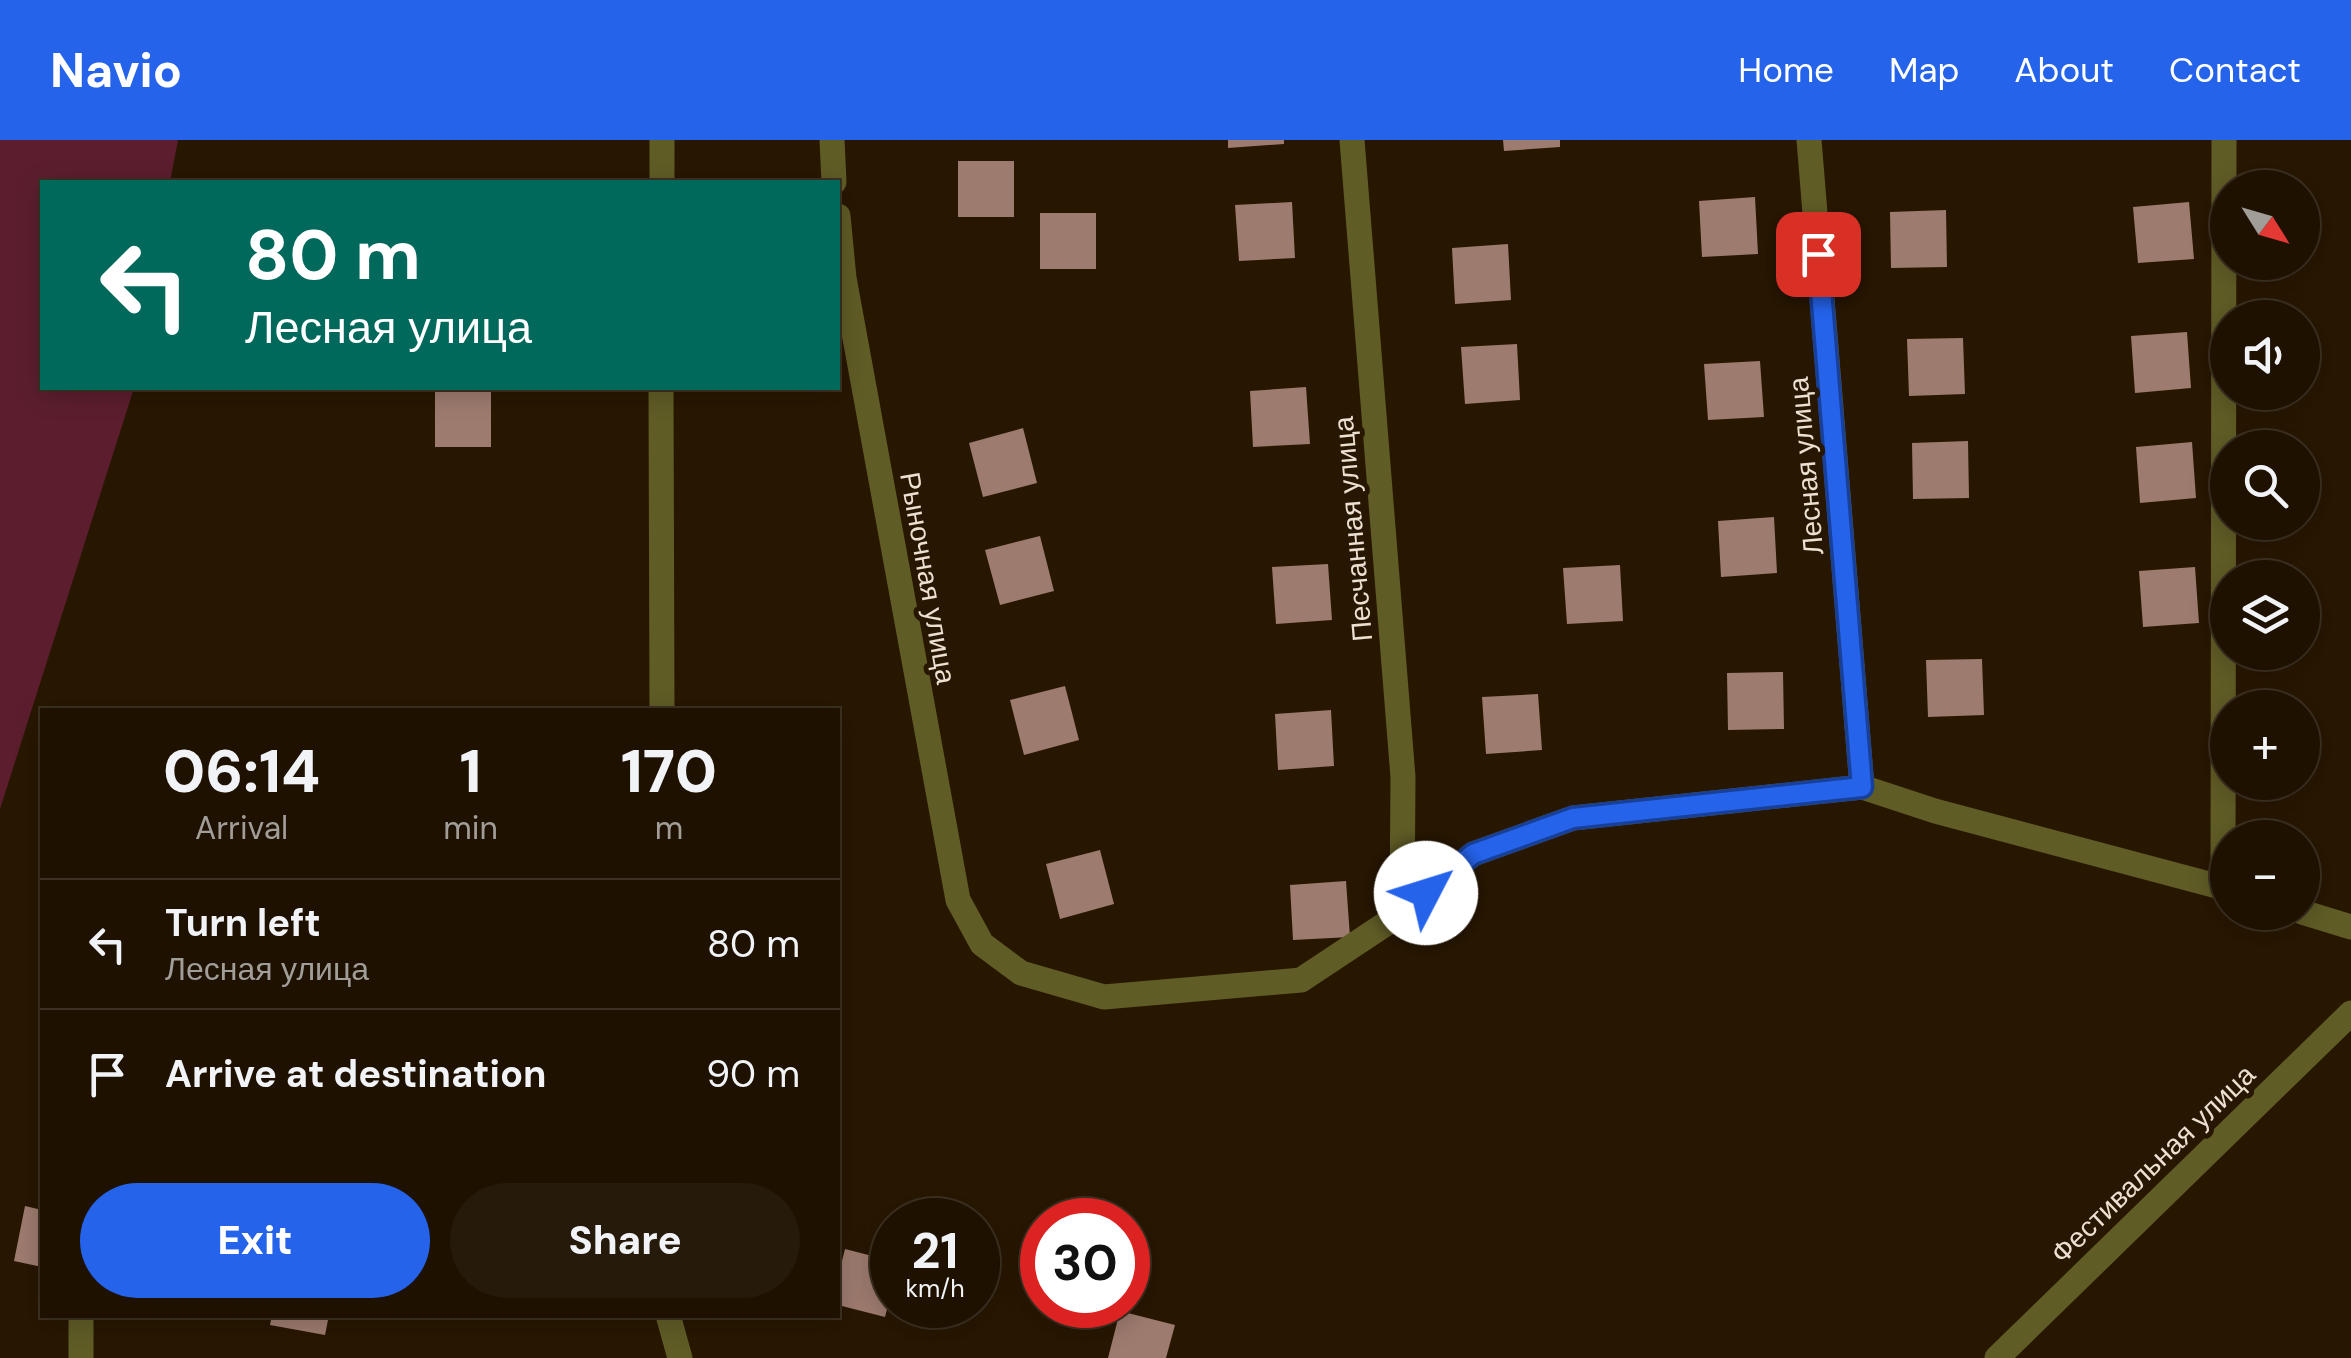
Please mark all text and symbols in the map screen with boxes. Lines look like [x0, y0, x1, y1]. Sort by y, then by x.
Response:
text: Navio [50, 39, 182, 102]
text: Home [1738, 47, 1834, 93]
text: Map [1889, 47, 1959, 93]
text: About [2014, 47, 2114, 93]
text: Contact [2169, 47, 2301, 93]
north arrow [2210, 170, 2320, 280]
map controls [2210, 170, 2320, 930]
text: 80 m [245, 210, 421, 301]
pin [1776, 212, 1861, 297]
icon: left [80, 220, 210, 350]
icon: arrive [1791, 227, 1846, 282]
text: Лесная улица [245, 298, 532, 357]
button: sound [2210, 300, 2320, 410]
street label: Лесная улица [1780, 375, 1832, 557]
street label: Песчанная улица [1325, 415, 1381, 643]
button: search [2210, 430, 2320, 540]
street label: Рыночная улица [891, 469, 965, 687]
button: layers [2210, 560, 2320, 670]
button: + [2210, 690, 2320, 800]
text: 06:14 [163, 732, 320, 811]
text: 1 [459, 732, 482, 811]
text: 170 [621, 732, 717, 811]
text: Arrival [195, 807, 288, 849]
text: min [443, 807, 498, 849]
text: m [655, 807, 683, 849]
button: − [2210, 820, 2320, 930]
position arrow [1374, 841, 1478, 945]
text: Turn left [165, 898, 321, 948]
icon: left [80, 917, 135, 972]
text: 80 m [707, 919, 800, 969]
text: Лесная улица [165, 948, 369, 990]
icon: arrive [80, 1047, 135, 1102]
text: Arrive at destination [165, 1049, 547, 1099]
text: 90 m [706, 1049, 800, 1099]
street label: Фестивальная улица [2043, 1056, 2264, 1271]
button: Exit [80, 1183, 430, 1298]
button: Share [450, 1183, 800, 1298]
speed limit sign: 30 [1020, 1198, 1150, 1328]
text: 21 [911, 1218, 959, 1284]
text: km/h [905, 1272, 965, 1305]

